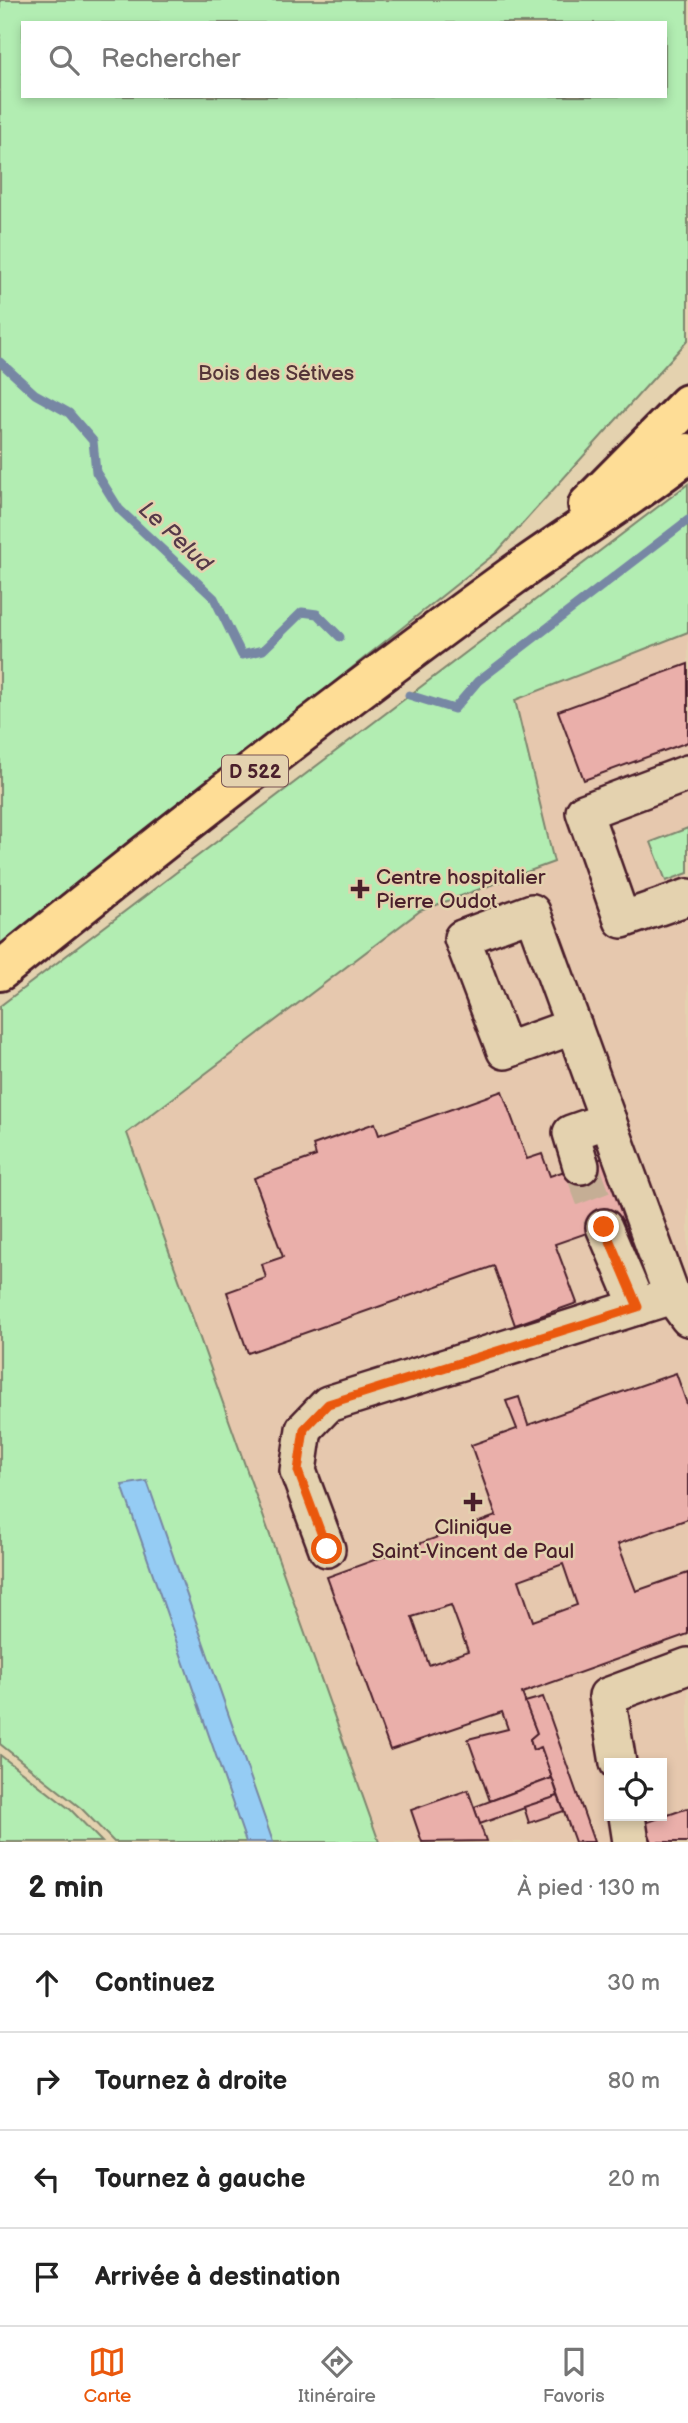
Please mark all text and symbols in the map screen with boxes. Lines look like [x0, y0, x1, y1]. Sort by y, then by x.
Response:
search box [21, 21, 667, 98]
icon: search [45, 41, 83, 79]
text: Rechercher [101, 44, 240, 75]
park label: Bois des Sétives [198, 361, 354, 386]
water label: Le Pelud [133, 496, 219, 578]
road number: D 522 [222, 756, 288, 786]
place label: Centre hospitalier Pierre Oudot [376, 865, 546, 914]
marker: Centre hospitalier Pierre Oudot [350, 879, 370, 899]
route end [588, 1211, 619, 1242]
marker: Clinique Saint-Vincent de Paul [463, 1492, 483, 1512]
place label: Clinique Saint-Vincent de Paul [372, 1515, 574, 1564]
route start [311, 1533, 342, 1564]
map controls [604, 1758, 667, 1821]
button: locate [604, 1758, 667, 1821]
text: 2 min [28, 1870, 104, 1906]
text: À pied · 130 m [517, 1874, 660, 1902]
icon: ahead [28, 1964, 66, 2002]
text: Continuez [95, 1968, 215, 1999]
text: 30 m [607, 1969, 660, 1997]
icon: right [28, 2062, 66, 2100]
text: Tournez à droite [95, 2066, 287, 2097]
text: 80 m [608, 2067, 660, 2095]
icon: left [28, 2160, 66, 2198]
text: Tournez à gauche [95, 2164, 306, 2195]
text: 20 m [608, 2165, 660, 2193]
icon: arrive [28, 2258, 66, 2296]
text: Arrivée à destination [95, 2262, 341, 2293]
tab: Carte [83, 2343, 131, 2408]
tab: Itinéraire [298, 2343, 376, 2408]
tab: Favoris [543, 2343, 605, 2408]

